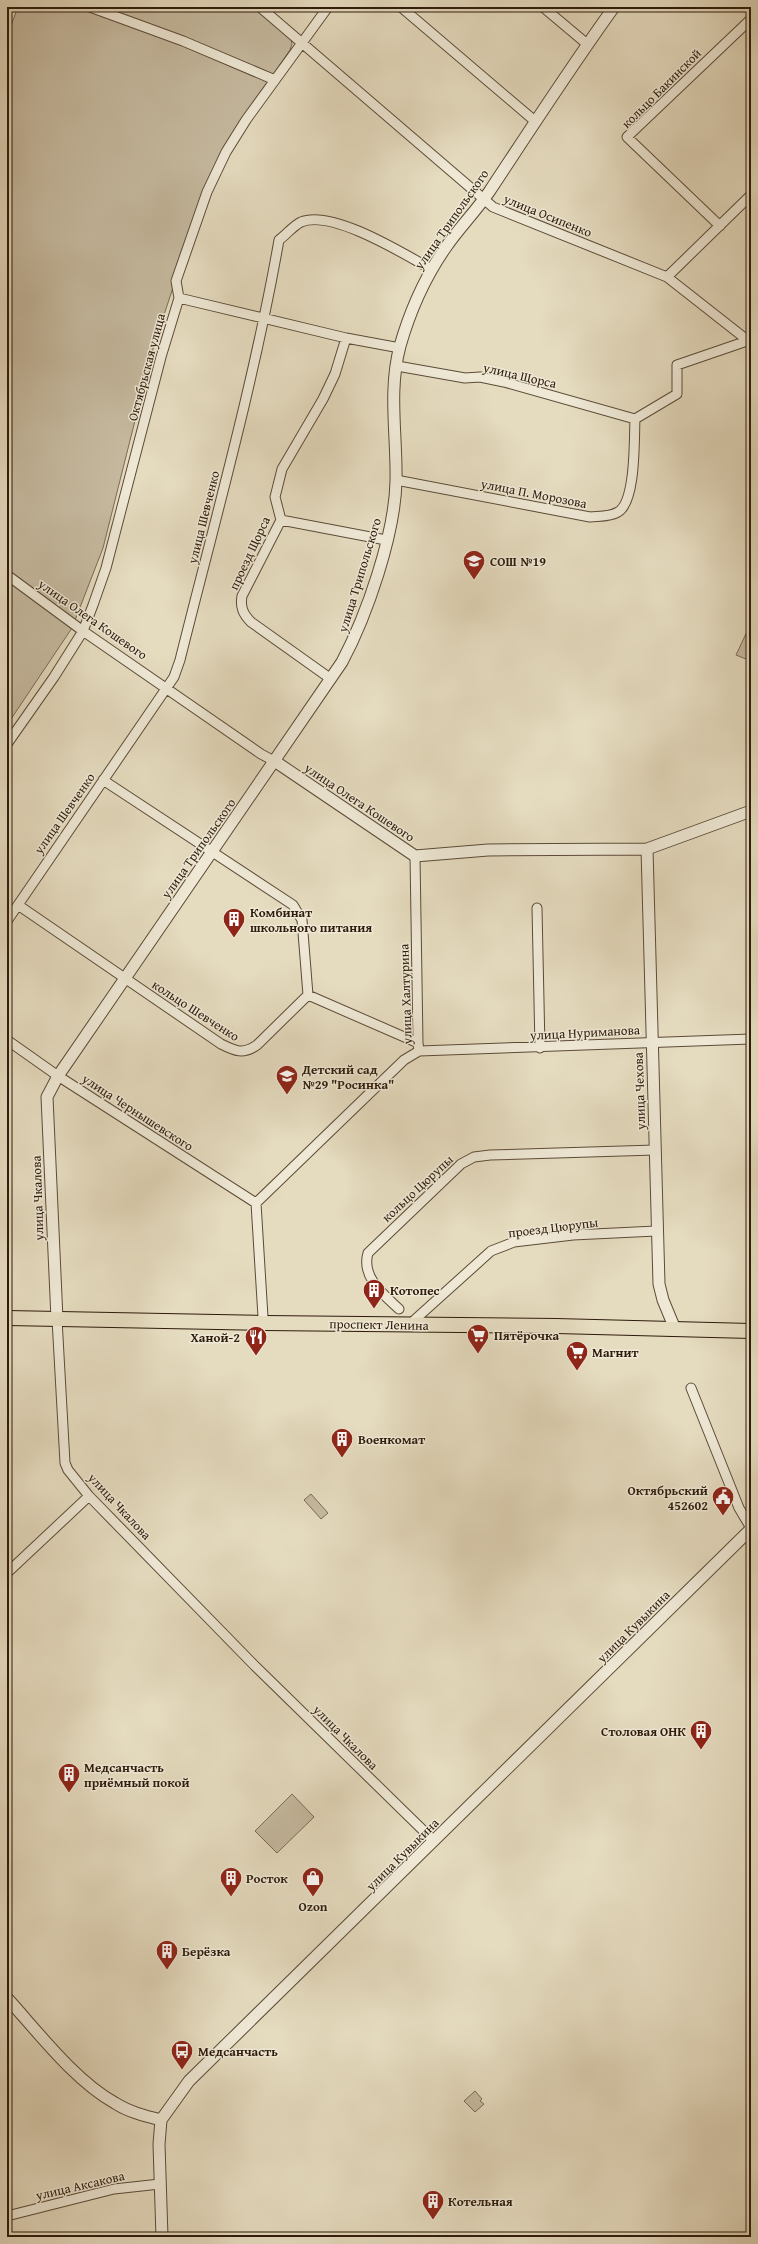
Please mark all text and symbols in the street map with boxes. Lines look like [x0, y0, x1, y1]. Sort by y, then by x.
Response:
street label: кольцо Бакинской [617, 44, 706, 133]
street label: улица Трипольского [409, 165, 493, 274]
street label: улица Осипенко [500, 189, 595, 242]
street label: Октябрьская улица [123, 310, 170, 423]
street label: улица Щорса [480, 358, 559, 393]
street label: улица Шевченко [182, 468, 224, 567]
street label: улица П. Морозова [478, 474, 589, 513]
street label: проезд Щорса [224, 513, 275, 593]
street label: улица Трипольского [333, 515, 386, 636]
school or university icon: СОШ №19 [461, 548, 487, 581]
place label: СОШ №19 [490, 552, 546, 571]
street label: улица Олега Кошевого [33, 574, 151, 664]
street label: улица Олега Кошевого [300, 758, 419, 847]
street label: улица Шевченко [29, 769, 100, 859]
street label: улица Трипольского [156, 794, 240, 903]
place label: Комбинат школьного питания [250, 903, 372, 937]
building icon: Комбинат школьного питания [221, 906, 247, 939]
street label: улица Халтурина [394, 943, 417, 1046]
street label: кольцо Шевченко [148, 975, 244, 1046]
street label: улица Нуриманова [529, 1020, 641, 1045]
street label: улица Чехова [629, 1051, 650, 1131]
place label: Детский сад №29 "Росинка" [301, 1060, 394, 1094]
school or university icon: Детский сад №29 "Росинка" [274, 1063, 300, 1096]
street label: улица Чернышевского [78, 1069, 197, 1156]
street label: кольцо Цюрупы [377, 1150, 457, 1227]
street label: улица Чкалова [26, 1154, 49, 1242]
street label: проезд Цюрупы [507, 1213, 599, 1242]
building icon: Котопес [361, 1277, 387, 1310]
place label: Котопес [390, 1281, 440, 1300]
street label: проспект Ленина [329, 1314, 430, 1335]
supermarket icon: Пятёрочка [465, 1322, 491, 1355]
restaurant icon: Ханой-2 [243, 1324, 269, 1357]
place label: Пятёрочка [494, 1326, 560, 1345]
place label: Ханой-2 [191, 1328, 240, 1347]
supermarket icon: Магнит [564, 1339, 590, 1372]
place label: Магнит [592, 1343, 639, 1362]
building icon: Военкомат [329, 1426, 355, 1459]
place label: Военкомат [358, 1430, 425, 1449]
street label: улица Чкалова [83, 1468, 156, 1545]
place label: Октябрьский 452602 [628, 1481, 708, 1515]
public building icon: Октябрьский 452602 [710, 1484, 736, 1517]
street label: улица Кувыкина [592, 1585, 675, 1668]
street label: улица Чкалова [308, 1700, 383, 1775]
building icon: Столовая ОНК [688, 1718, 714, 1751]
place label: Столовая ОНК [601, 1722, 686, 1741]
place label: Медсанчасть приёмный покой [84, 1758, 190, 1792]
building icon: Медсанчасть приёмный покой [56, 1761, 82, 1794]
street label: улица Кувыкина [361, 1813, 444, 1896]
building icon: Росток [218, 1865, 244, 1898]
shop icon: Ozon [300, 1865, 326, 1898]
place label: Росток [246, 1869, 288, 1888]
place label: Ozon [299, 1897, 328, 1916]
building icon: Берёзка [154, 1938, 180, 1971]
place label: Берёзка [182, 1942, 231, 1961]
bus stop icon: Медсанчасть [169, 2038, 195, 2071]
place label: Медсанчасть [198, 2042, 278, 2061]
street label: улица Аксакова [33, 2166, 127, 2205]
building icon: Котельная [420, 2188, 446, 2221]
place label: Котельная [448, 2192, 513, 2211]

